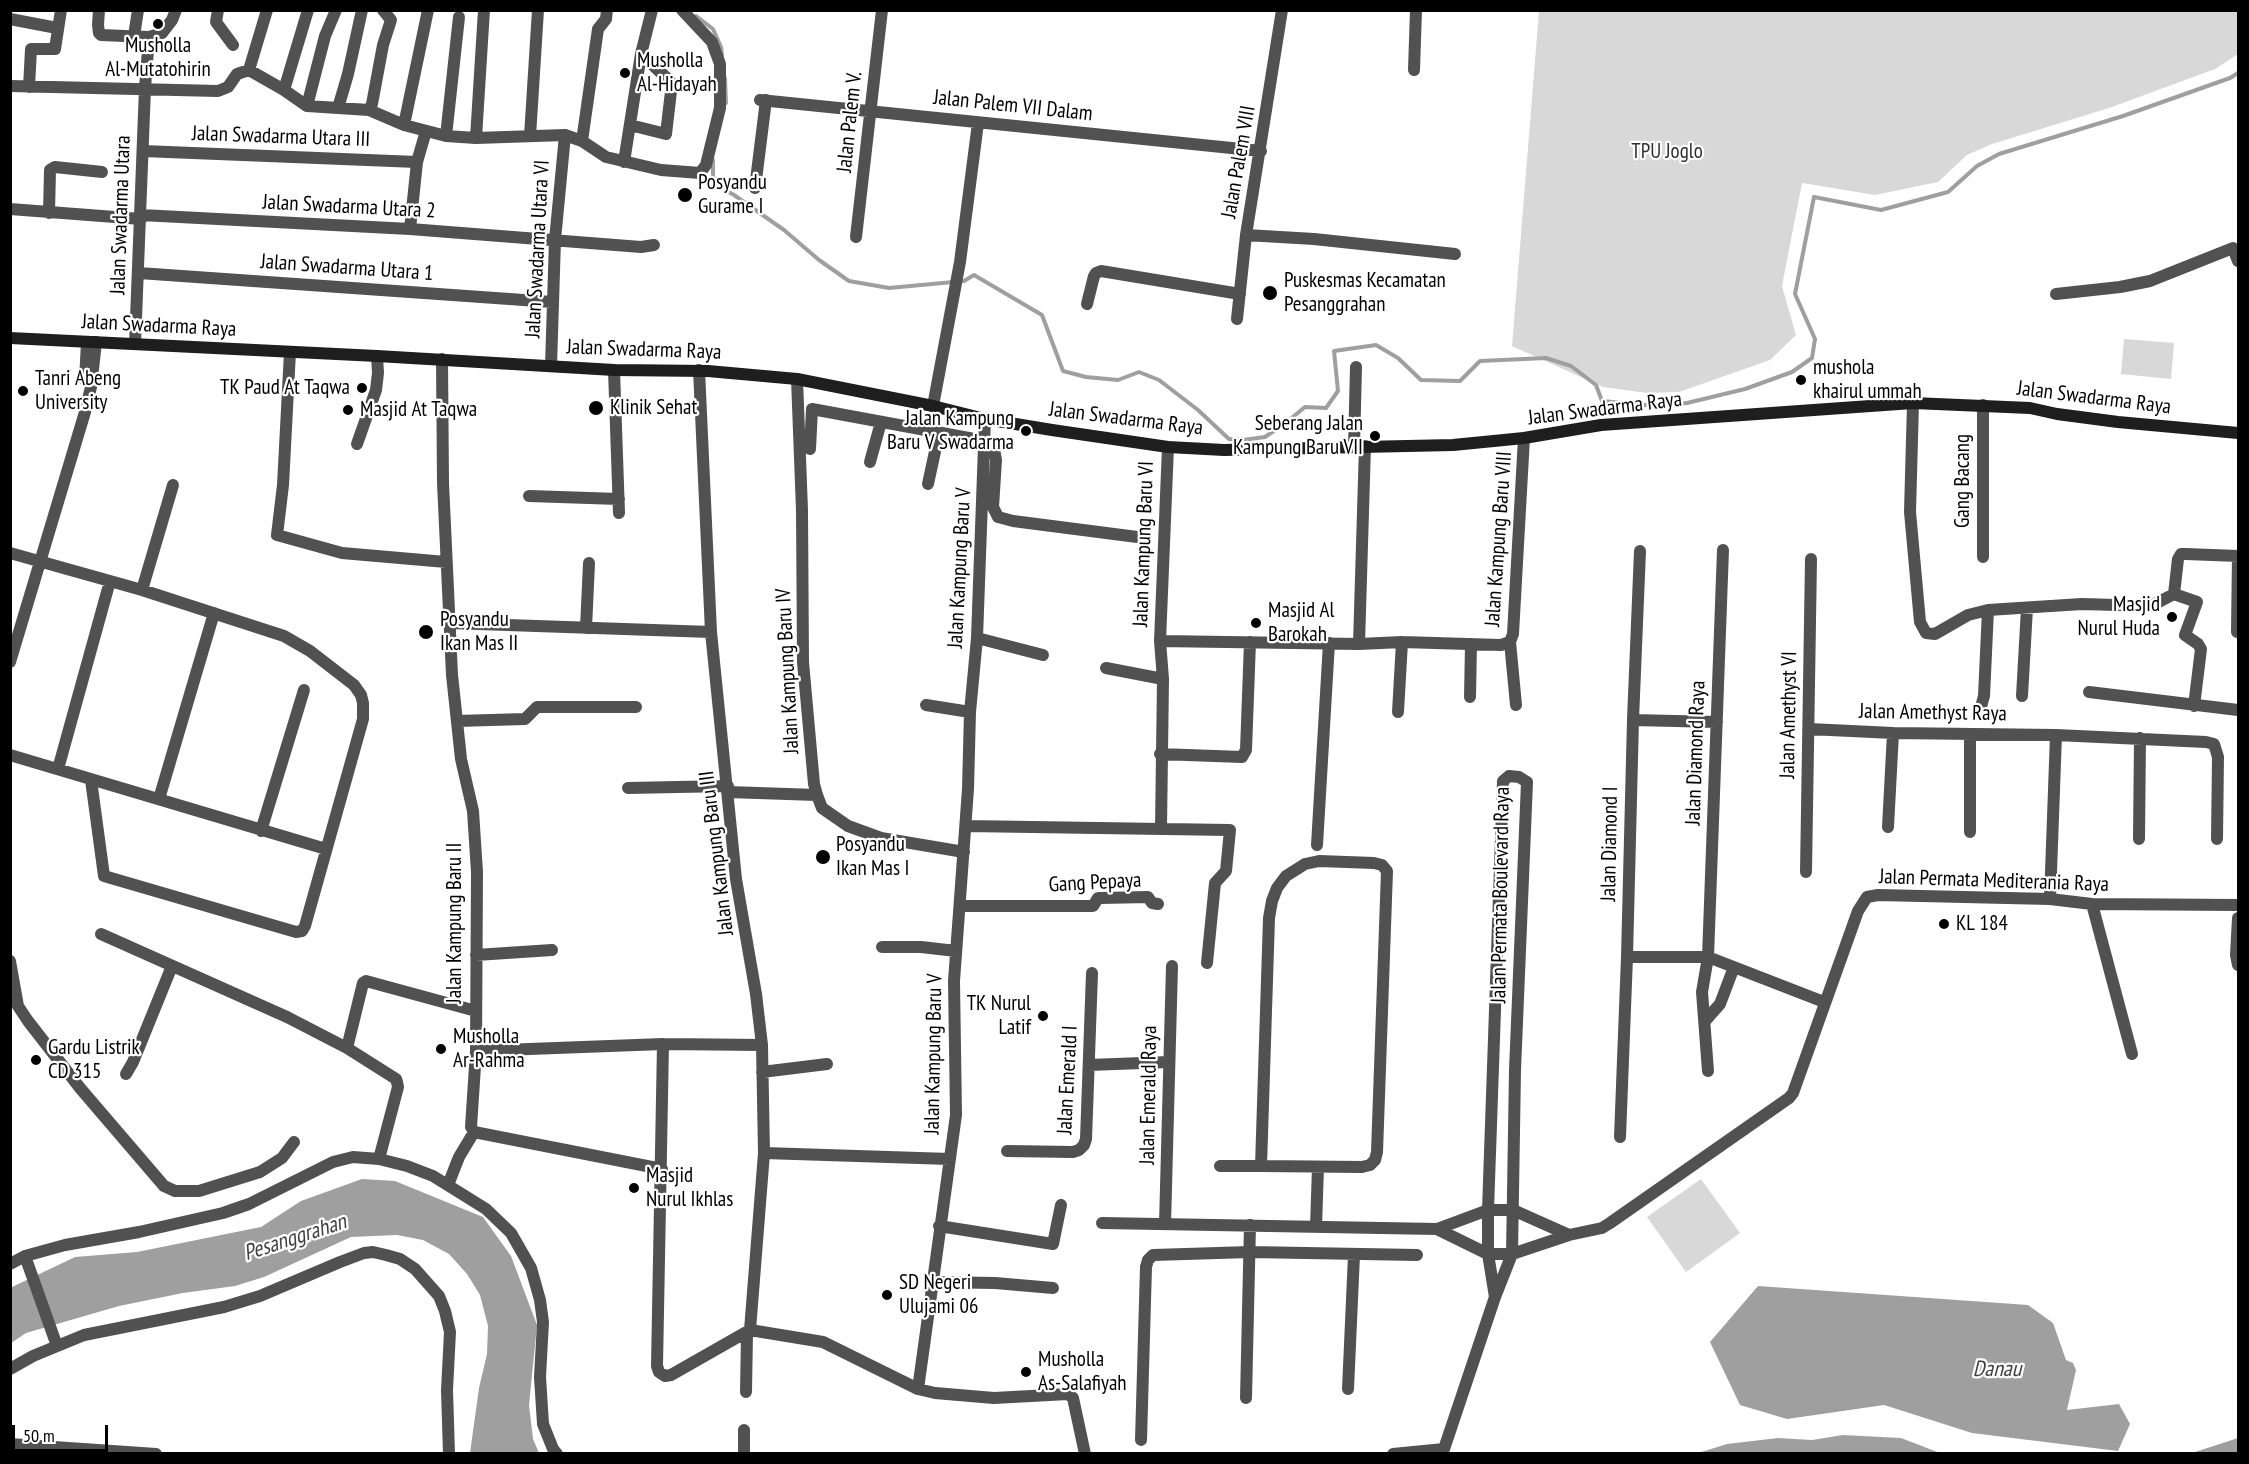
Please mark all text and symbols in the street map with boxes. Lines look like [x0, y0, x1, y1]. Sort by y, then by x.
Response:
marker: Musholla Al-Mutatohirin [151, 17, 165, 31]
place label: Musholla Al-Mutatohirin [105, 33, 211, 83]
place label: Musholla Al-Hidayah [637, 48, 717, 98]
marker: Musholla Al-Hidayah [618, 66, 632, 80]
street label: Jalan Palem V. [832, 70, 868, 174]
street label: Jalan Palem VII Dalam [932, 85, 1094, 127]
street label: Jalan Palem VIII [1217, 104, 1261, 220]
street label: Jalan Swadarma Utara III [191, 121, 371, 153]
street label: Jalan Swadarma Utara [106, 135, 136, 295]
park label: TPU Joglo [1631, 139, 1703, 165]
street label: Jalan Swadarma Utara VI [521, 159, 555, 339]
place label: Posyandu Gurame I [698, 170, 767, 220]
marker: Posyandu Gurame I [676, 186, 694, 204]
street label: Jalan Swadarma Utara 2 [262, 190, 436, 224]
street label: Jalan Swadarma Utara 1 [260, 249, 434, 287]
place label: Puskesmas Kecamatan Pesanggrahan [1284, 268, 1446, 318]
marker: Puskesmas Kecamatan Pesanggrahan [1261, 284, 1279, 302]
street label: Jalan Swadarma Raya [81, 309, 237, 343]
street label: Jalan Swadarma Raya [566, 335, 722, 365]
place label: mushola khairul ummah [1813, 355, 1922, 405]
place label: Tanri Abeng University [35, 366, 121, 416]
marker: mushola khairul ummah [1794, 373, 1808, 387]
place label: TK Paud At Taqwa [220, 375, 350, 401]
street label: Jalan Swadarma Raya [2016, 376, 2172, 420]
marker: TK Paud At Taqwa [355, 381, 369, 395]
marker: Tanri Abeng University [16, 384, 30, 398]
street label: Jalan Swadarma Raya [1527, 387, 1683, 431]
place label: Klinik Sehat [610, 395, 697, 421]
place label: Masjid At Taqwa [360, 397, 477, 423]
street label: Jalan Swadarma Raya [1048, 397, 1204, 441]
marker: Klinik Sehat [587, 399, 605, 417]
marker: Masjid At Taqwa [341, 403, 355, 417]
place label: Jalan Kampung Baru V Swadarma [887, 406, 1014, 456]
place label: Seberang Jalan Kampung Baru VII [1233, 411, 1363, 461]
marker: Jalan Kampung Baru V Swadarma [1019, 424, 1033, 438]
marker: Seberang Jalan Kampung Baru VII [1368, 429, 1382, 443]
street label: Gang Bacang [1950, 434, 1976, 528]
street label: Jalan Kampung Baru VIII [1480, 451, 1518, 627]
street label: Jalan Kampung Baru VI [1129, 461, 1159, 627]
street label: Jalan Kampung Baru V [943, 487, 977, 649]
street label: Jalan Kampung Baru IV [771, 588, 805, 754]
place label: Masjid Nurul Huda [2078, 592, 2160, 642]
place label: Masjid Al Barokah [1268, 598, 1334, 648]
place label: Posyandu Ikan Mas II [440, 607, 518, 657]
marker: Masjid Nurul Huda [2165, 610, 2179, 624]
marker: Masjid Al Barokah [1249, 616, 1263, 630]
marker: Posyandu Ikan Mas II [417, 623, 435, 641]
street label: Jalan Amethyst VI [1775, 651, 1803, 779]
street label: Jalan Diamond Raya [1681, 680, 1711, 826]
street label: Jalan Amethyst Raya [1859, 699, 2007, 727]
street label: Jalan Kampung Baru III [694, 769, 740, 937]
street label: Jalan Diamond I [1596, 786, 1624, 902]
street label: Jalan Permata Boulevard Raya [1487, 787, 1515, 1003]
place label: Posyandu Ikan Mas I [836, 832, 909, 882]
street label: Jalan Kampung Baru II [442, 843, 468, 1003]
marker: Posyandu Ikan Mas I [814, 848, 832, 866]
street label: Jalan Permata Mediterania Raya [1879, 864, 2109, 898]
street label: Gang Pepaya [1048, 868, 1142, 898]
place label: KL 184 [1956, 911, 2008, 937]
marker: KL 184 [1937, 917, 1951, 931]
street label: Jalan Kampung Baru V [920, 973, 948, 1135]
place label: TK Nurul Latif [967, 991, 1031, 1041]
marker: TK Nurul Latif [1036, 1009, 1050, 1023]
place label: Musholla Ar-Rahma [453, 1024, 525, 1074]
street label: Jalan Emerald I [1053, 1025, 1083, 1135]
street label: Jalan Emerald Raya [1135, 1025, 1163, 1165]
place label: Gardu Listrik CD 315 [48, 1035, 140, 1085]
marker: Musholla Ar-Rahma [434, 1042, 448, 1056]
marker: Gardu Listrik CD 315 [29, 1053, 43, 1067]
place label: Masjid Nurul Ikhlas [646, 1163, 733, 1213]
marker: Masjid Nurul Ikhlas [627, 1181, 641, 1195]
water label: Pesanggrahan [240, 1209, 350, 1267]
place label: SD Negeri Ulujami 06 [899, 1270, 978, 1320]
marker: SD Negeri Ulujami 06 [880, 1288, 894, 1302]
place label: Musholla As-Salafiyah [1038, 1347, 1127, 1397]
water label: Danau [1973, 1357, 2021, 1383]
marker: Musholla As-Salafiyah [1019, 1365, 1033, 1379]
scale bar [15, 1413, 111, 1451]
text: 50 m [23, 1424, 55, 1447]

